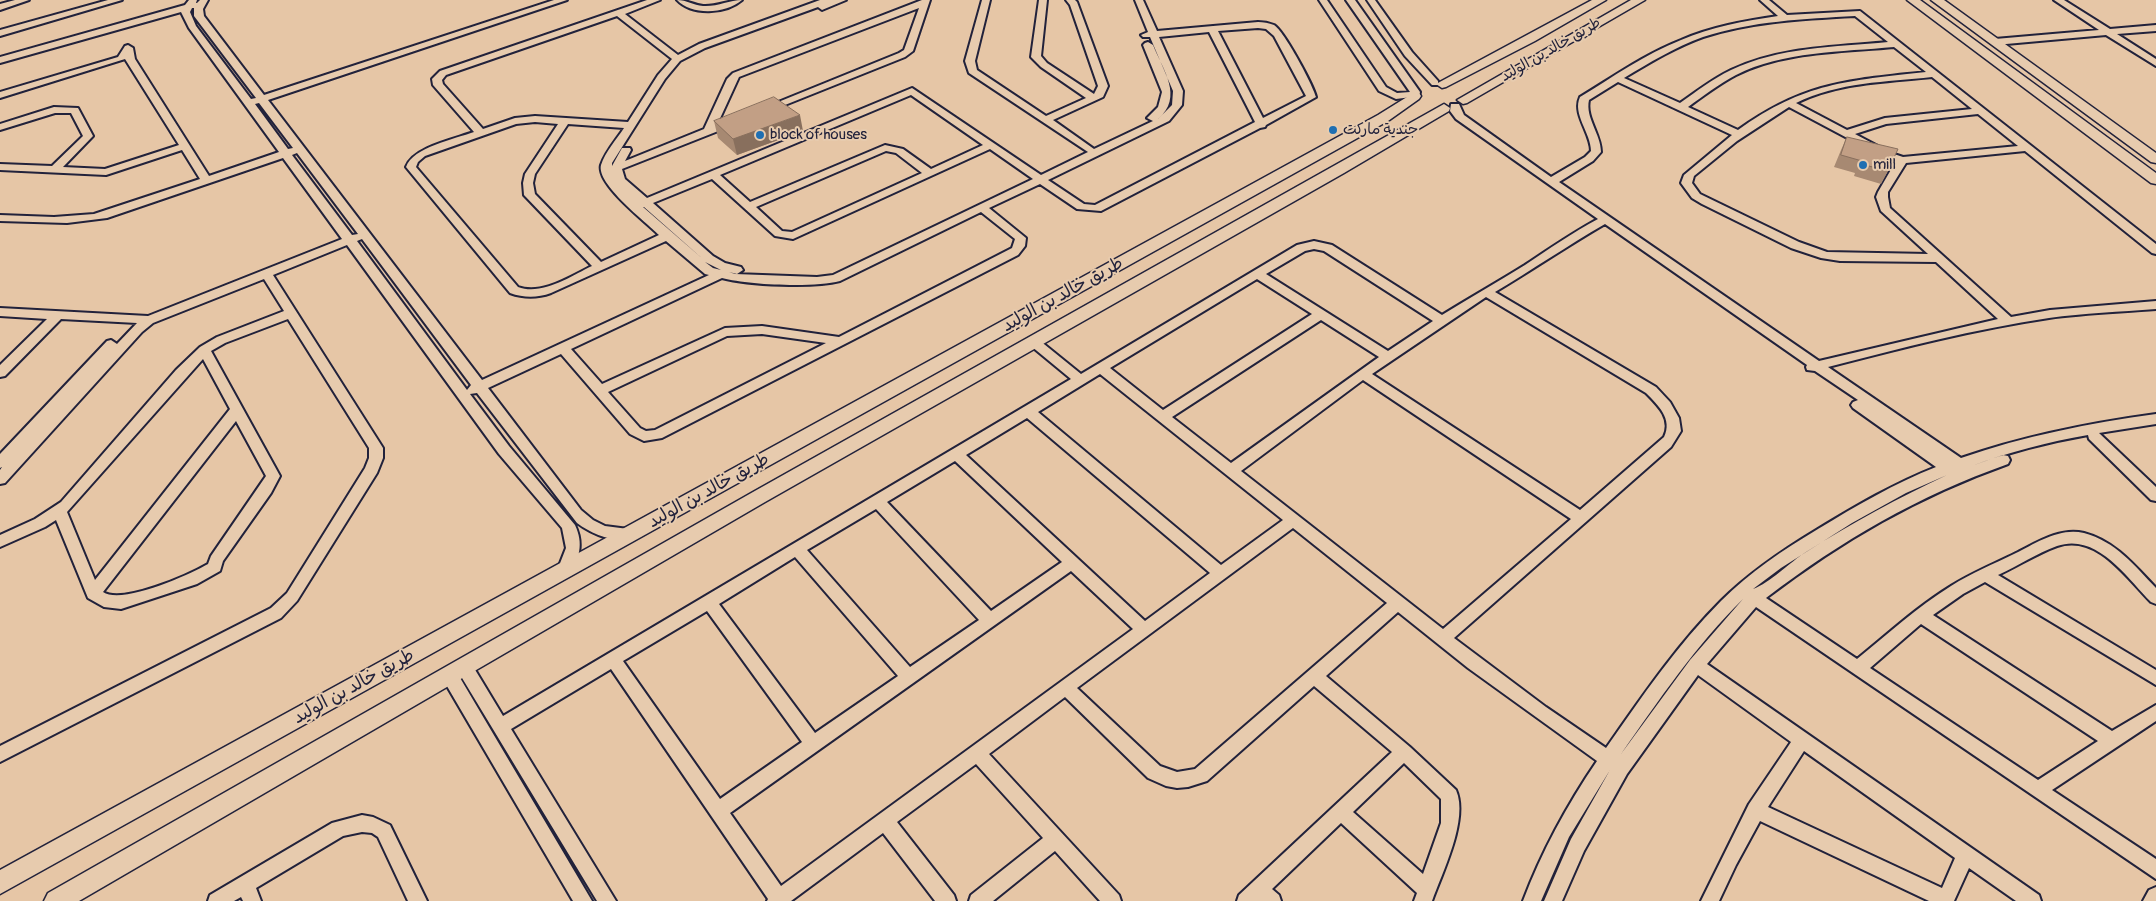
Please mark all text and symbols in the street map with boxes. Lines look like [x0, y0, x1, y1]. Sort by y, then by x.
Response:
street label: طريق خالد بن الوليد [1498, 14, 1604, 86]
place label: جندية ماركت [1343, 121, 1418, 139]
marker: جندية ماركت [1327, 124, 1339, 136]
place label: block of houses [770, 126, 867, 144]
marker: block of houses [754, 129, 766, 141]
place label: mill [1873, 156, 1896, 174]
marker: mill [1857, 159, 1869, 171]
street label: طريق خالد بن الوليد [999, 253, 1127, 337]
street label: طريق خالد بن الوليد [645, 449, 773, 533]
street label: طريق خالد بن الوليد [290, 645, 418, 729]

